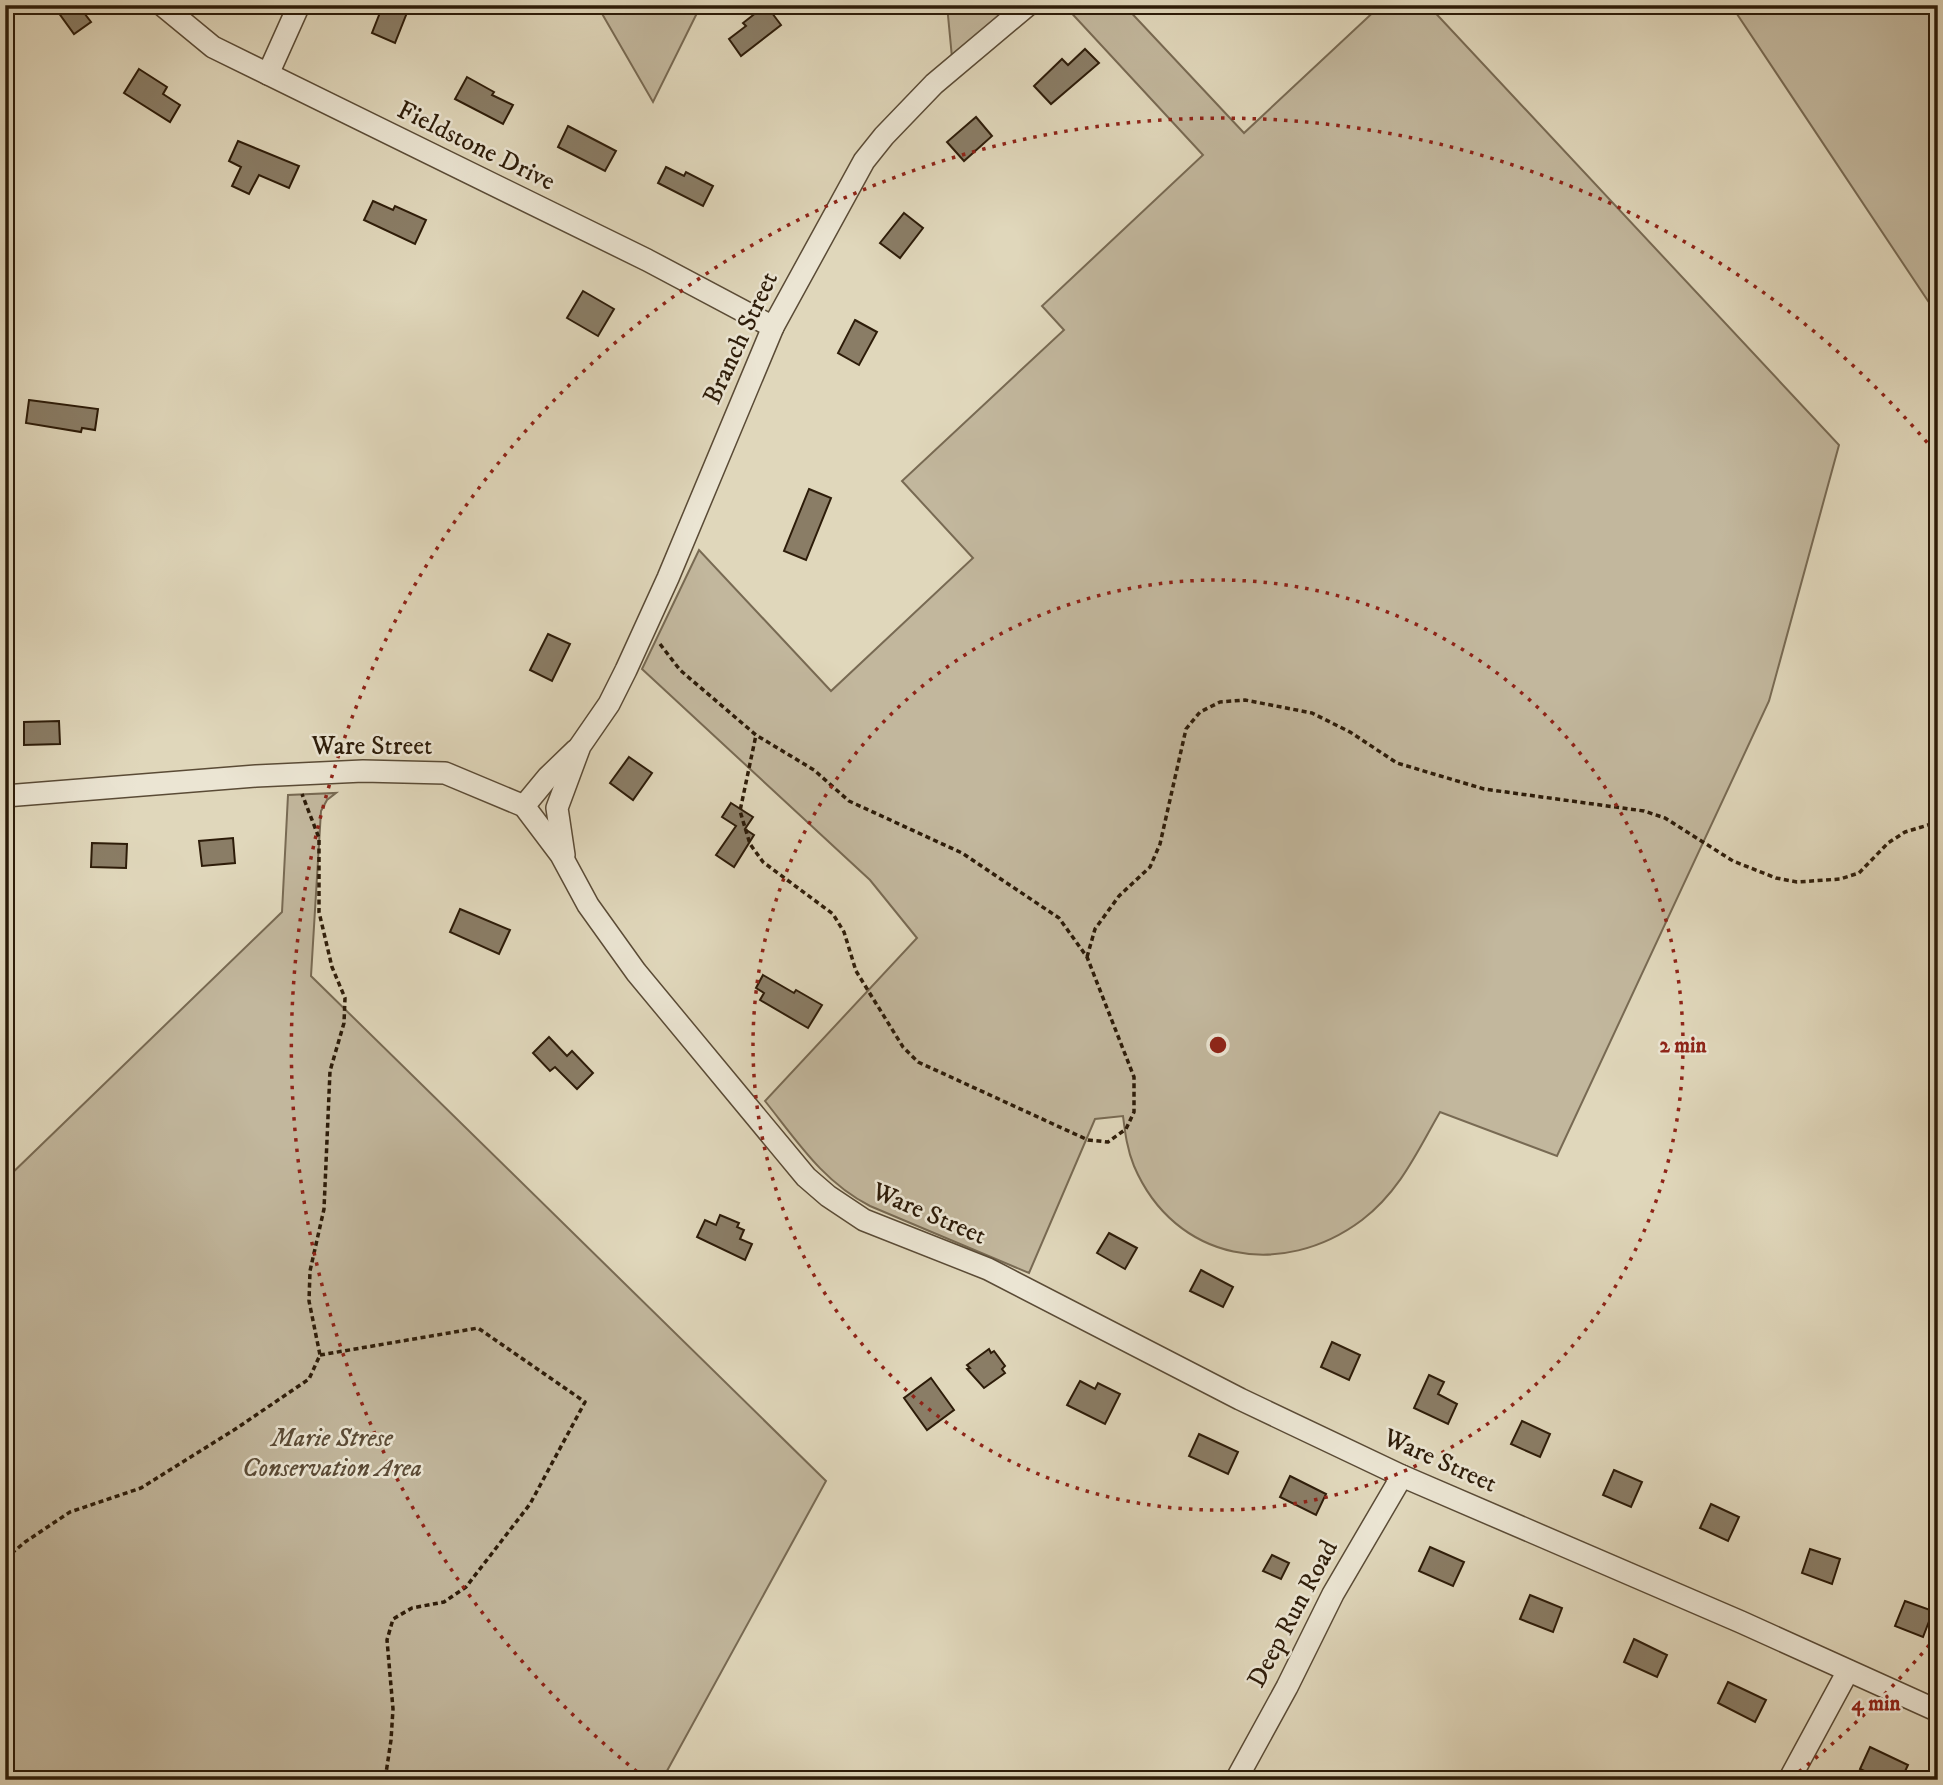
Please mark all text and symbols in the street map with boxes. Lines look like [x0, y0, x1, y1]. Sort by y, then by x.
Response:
street label: Fieldstone Drive [392, 94, 560, 198]
street label: Branch Street [696, 266, 786, 410]
street label: Ware Street [311, 730, 432, 763]
centre of rings [1206, 1033, 1230, 1057]
text: 2 min [1660, 1033, 1708, 1059]
street label: Ware Street [866, 1175, 991, 1253]
street label: Ware Street [1377, 1421, 1502, 1501]
park label: Marie Strese Conservation Area [242, 1422, 422, 1485]
street label: Deep Run Road [1240, 1535, 1346, 1693]
text: 4 min [1852, 1691, 1901, 1717]

